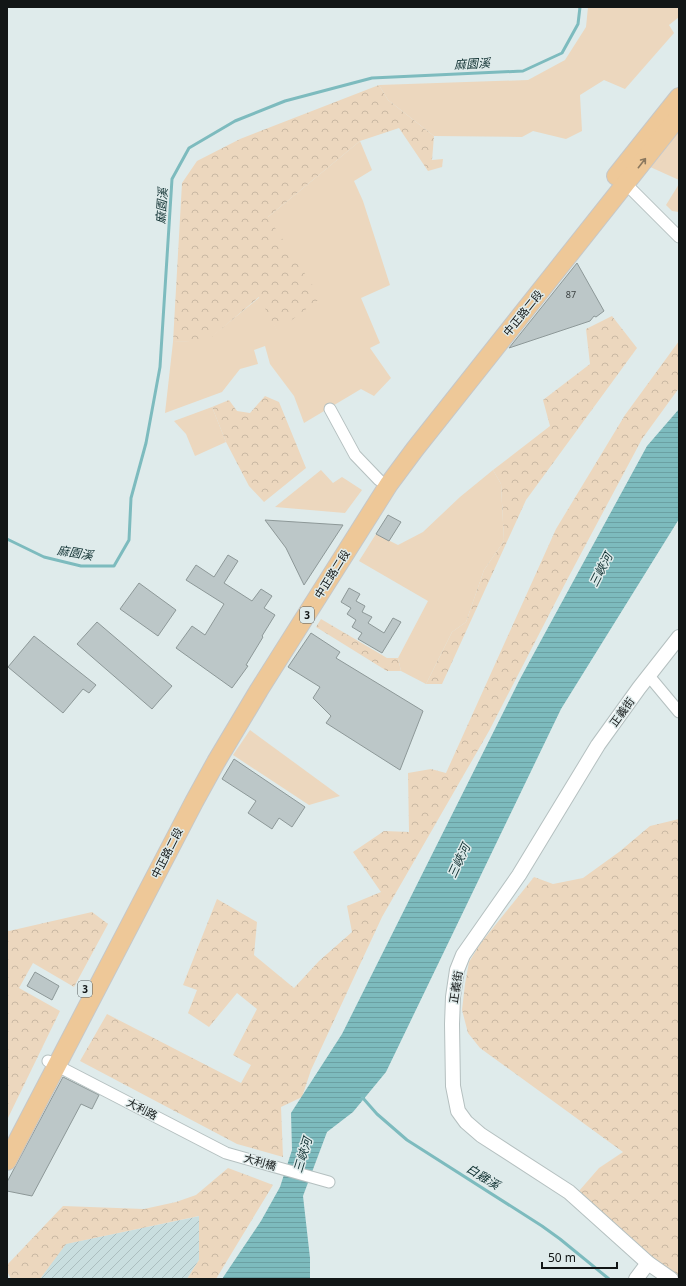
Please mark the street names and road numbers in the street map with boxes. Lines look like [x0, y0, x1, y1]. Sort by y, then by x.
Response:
street label: 中正路二段 [499, 287, 546, 339]
street label: 中正路二段 [311, 546, 353, 601]
road number: 3 [300, 607, 314, 623]
street label: 正義街 [606, 694, 637, 729]
street label: 中正路二段 [147, 825, 186, 881]
street label: 正義街 [446, 969, 465, 1004]
road number: 3 [78, 981, 92, 997]
street label: 大利路 [124, 1094, 160, 1123]
street label: 大利橋 [242, 1150, 278, 1173]

